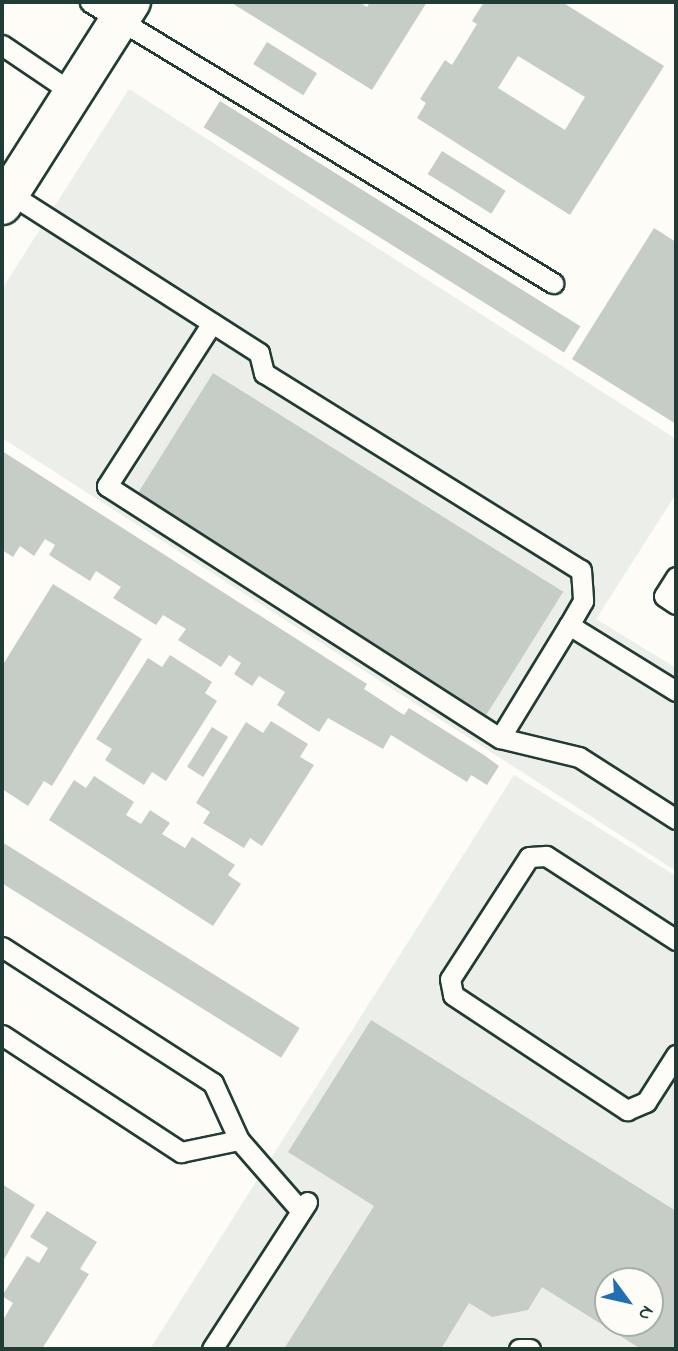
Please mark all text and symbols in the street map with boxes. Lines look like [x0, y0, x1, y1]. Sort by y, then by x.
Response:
north arrow [594, 1267, 664, 1337]
text: N [631, 1300, 660, 1325]

